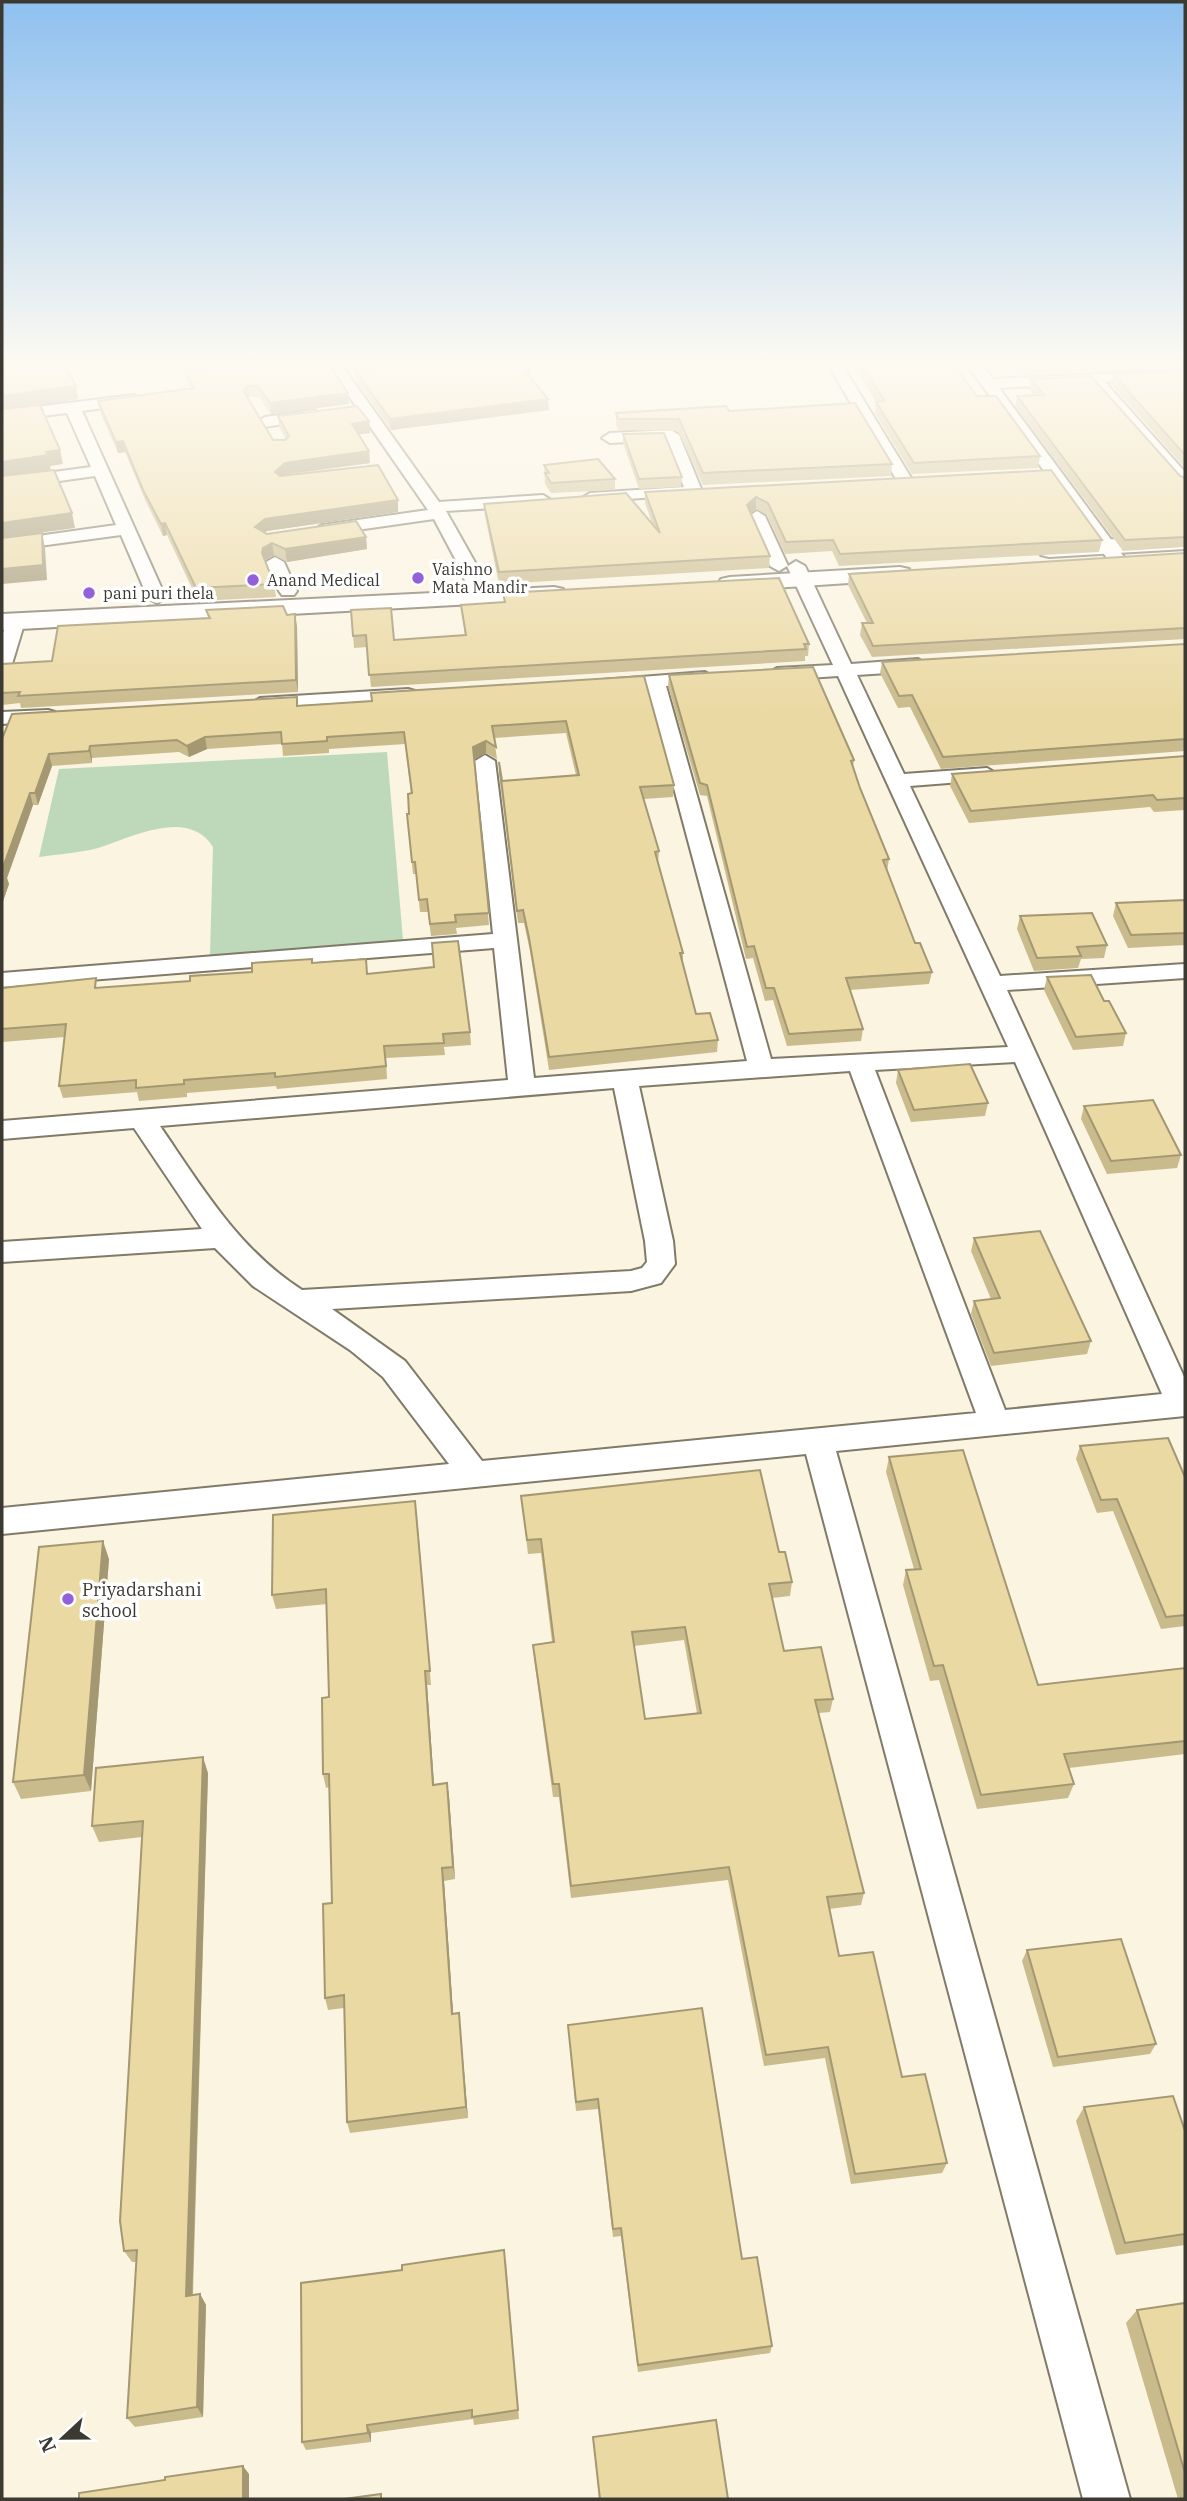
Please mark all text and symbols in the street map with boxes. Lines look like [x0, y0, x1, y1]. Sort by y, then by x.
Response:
place label: Vaishno Mata Mandir [432, 559, 527, 597]
place label: Anand Medical [267, 570, 380, 590]
marker: Vaishno Mata Mandir [410, 570, 426, 586]
marker: Anand Medical [245, 572, 261, 588]
place label: pani puri thela [103, 583, 214, 603]
marker: pani puri thela [81, 585, 97, 601]
place label: Priyadarshani school [82, 1578, 202, 1622]
marker: Priyadarshani school [60, 1591, 76, 1607]
north arrow [28, 2403, 98, 2473]
text: N [33, 2433, 61, 2456]

